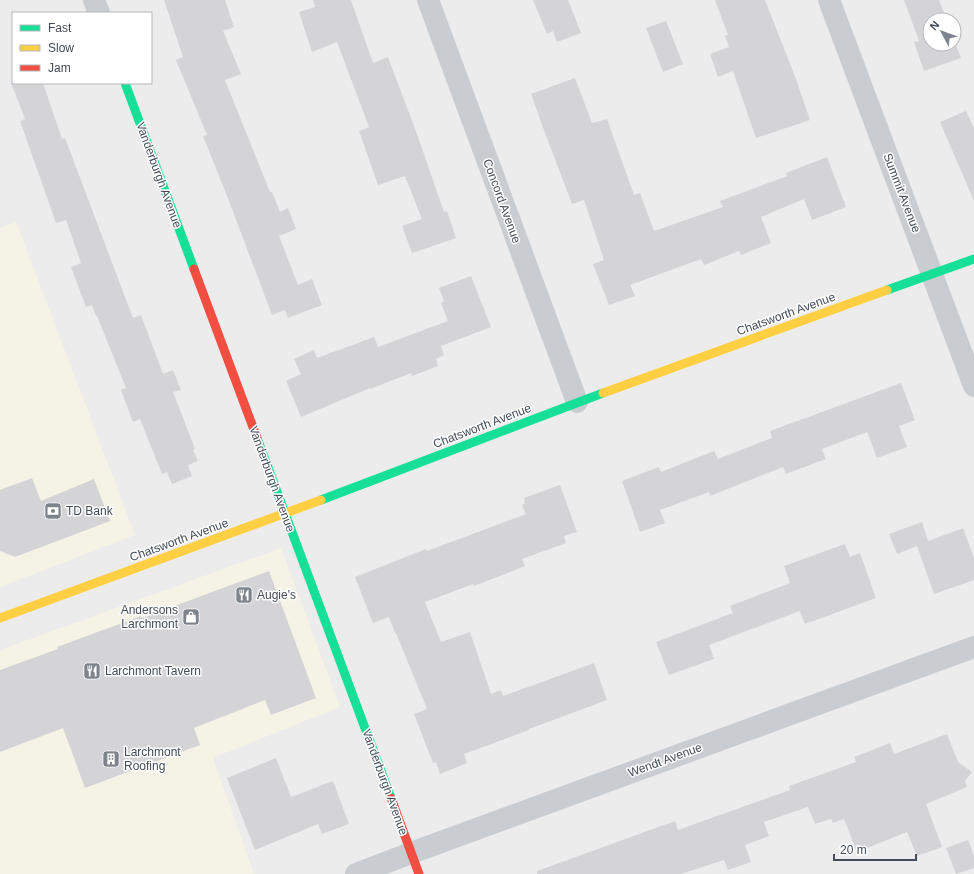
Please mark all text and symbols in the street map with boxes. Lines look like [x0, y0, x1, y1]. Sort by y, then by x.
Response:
legend [12, 12, 152, 84]
north arrow [922, 12, 962, 52]
text: N [927, 18, 942, 32]
text: Fast [48, 21, 72, 35]
text: Slow [48, 41, 74, 55]
text: Jam [48, 61, 71, 75]
street label: Vanderburgh Avenue [133, 120, 185, 230]
street label: Summit Avenue [880, 151, 924, 235]
street label: Concord Avenue [480, 157, 524, 245]
street label: Chatsworth Avenue [735, 290, 837, 338]
street label: Chatsworth Avenue [431, 401, 533, 451]
street label: Vanderburgh Avenue [246, 424, 298, 534]
bank icon: TD Bank [43, 501, 63, 521]
place label: TD Bank [66, 504, 114, 518]
street label: Chatsworth Avenue [128, 516, 230, 564]
restaurant icon: Augie's [234, 585, 254, 605]
place label: Augie's [257, 588, 296, 602]
place label: Andersons Larchmont [121, 603, 179, 631]
shop icon: Andersons Larchmont [181, 607, 201, 627]
restaurant icon: Larchmont Tavern [82, 661, 102, 681]
place label: Larchmont Tavern [105, 664, 201, 678]
street label: Vanderburgh Avenue [359, 727, 411, 837]
street label: Wendt Avenue [626, 740, 704, 780]
place label: Larchmont Roofing [124, 745, 181, 773]
building icon: Larchmont Roofing [101, 749, 121, 769]
scale bar [834, 836, 916, 862]
text: 20 m [840, 843, 867, 857]

